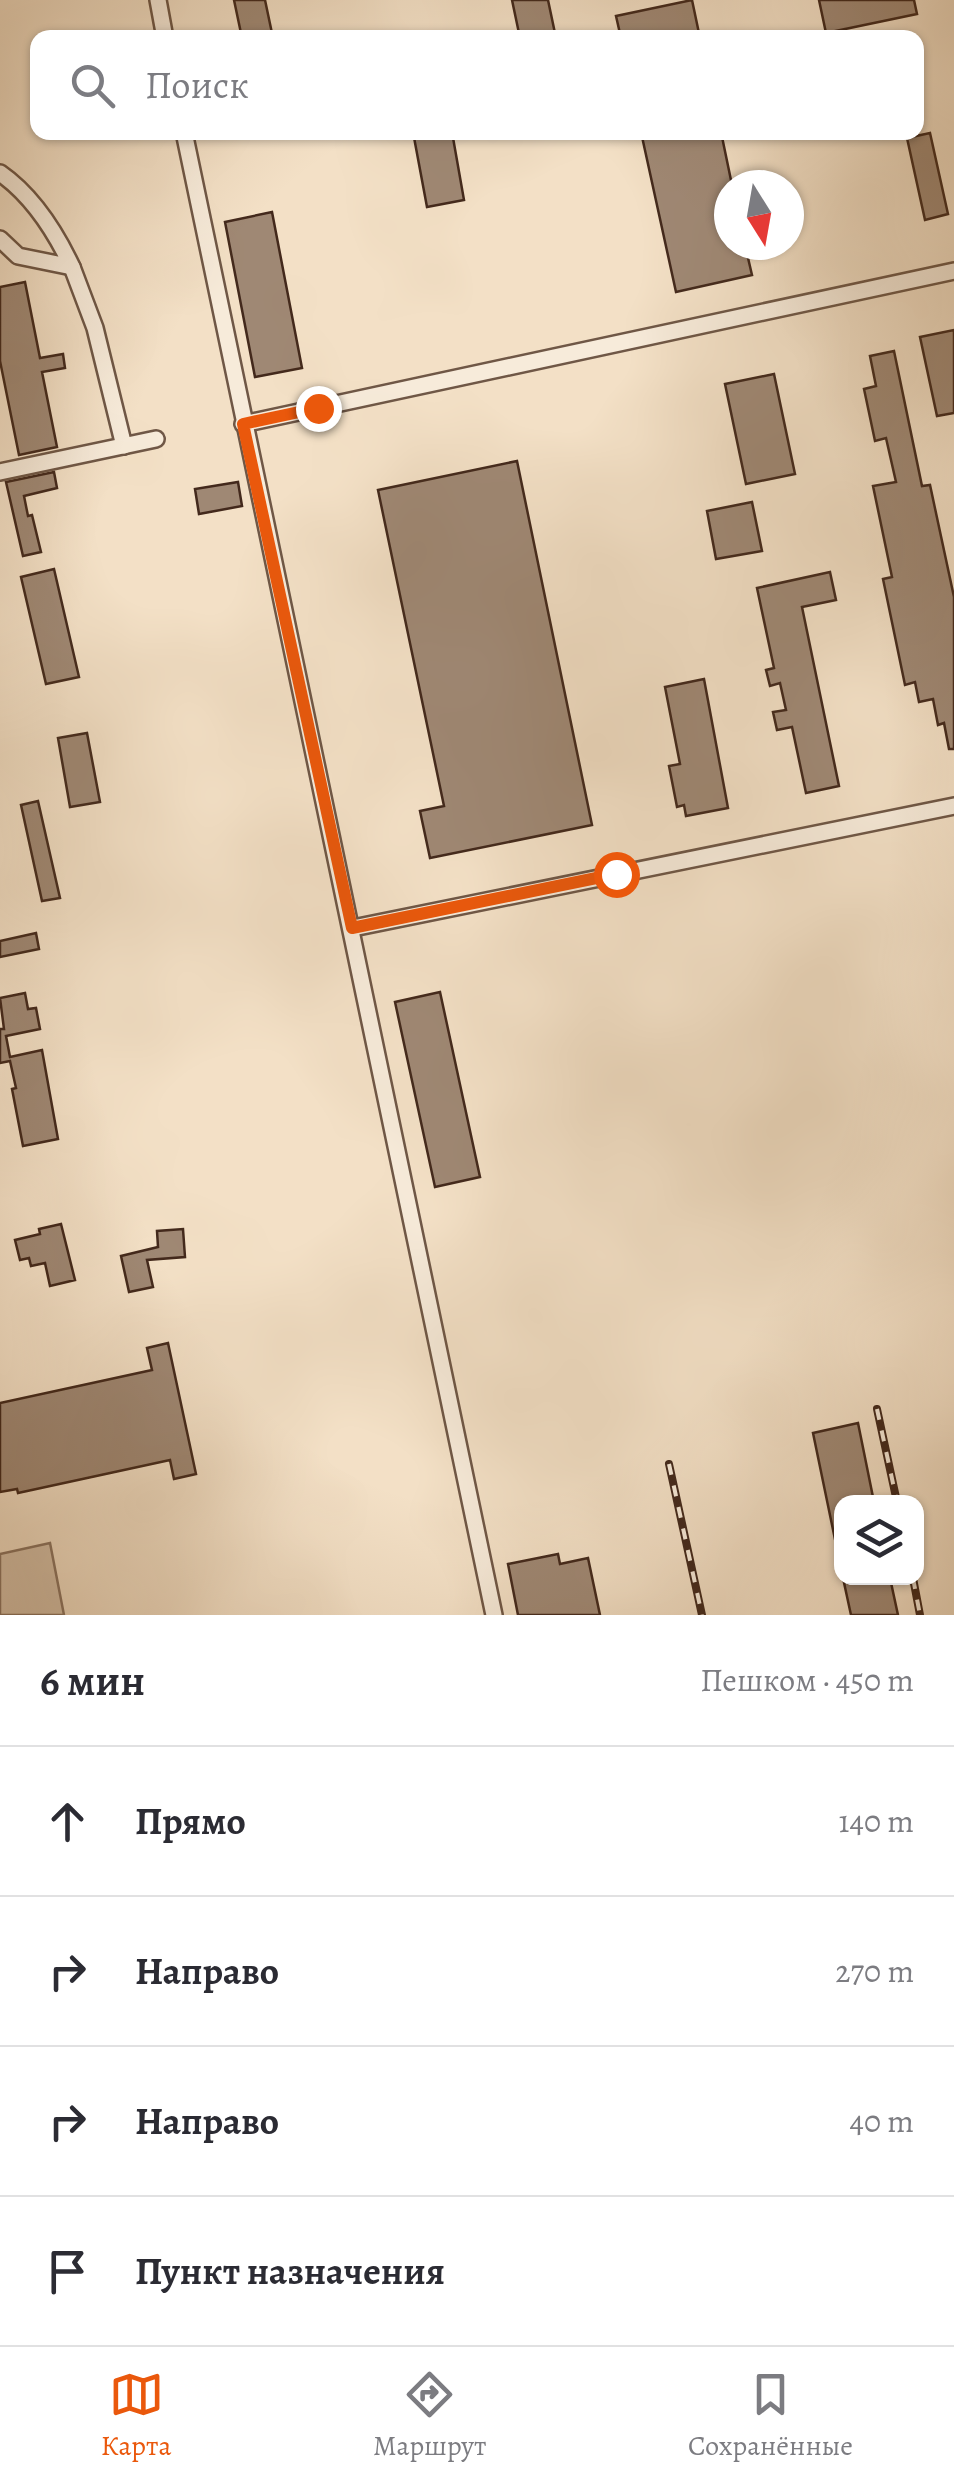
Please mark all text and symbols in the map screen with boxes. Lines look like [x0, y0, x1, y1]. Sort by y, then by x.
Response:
search box [30, 30, 924, 140]
icon: search [65, 58, 120, 113]
text: Поиск [145, 59, 249, 111]
north arrow [714, 170, 804, 260]
route end [296, 386, 342, 432]
route start [594, 852, 640, 898]
map controls [834, 1495, 924, 1585]
button: layers [834, 1495, 924, 1585]
text: 6 мин [40, 1652, 145, 1709]
text: Пешком · 450 m [700, 1658, 914, 1702]
icon: ahead [40, 1794, 95, 1849]
text: Прямо [135, 1795, 246, 1847]
text: 140 m [839, 1799, 914, 1843]
icon: right [40, 1944, 95, 1999]
text: Направо [135, 1945, 279, 1997]
text: 270 m [835, 1949, 914, 1993]
icon: right [40, 2094, 95, 2149]
text: Направо [135, 2095, 279, 2147]
text: 40 m [849, 2099, 914, 2143]
icon: arrive [40, 2244, 95, 2299]
text: Пункт назначения [135, 2245, 445, 2297]
tab: Карта [101, 2367, 171, 2465]
tab: Маршрут [373, 2367, 486, 2465]
tab: Сохранённые [688, 2367, 853, 2465]

